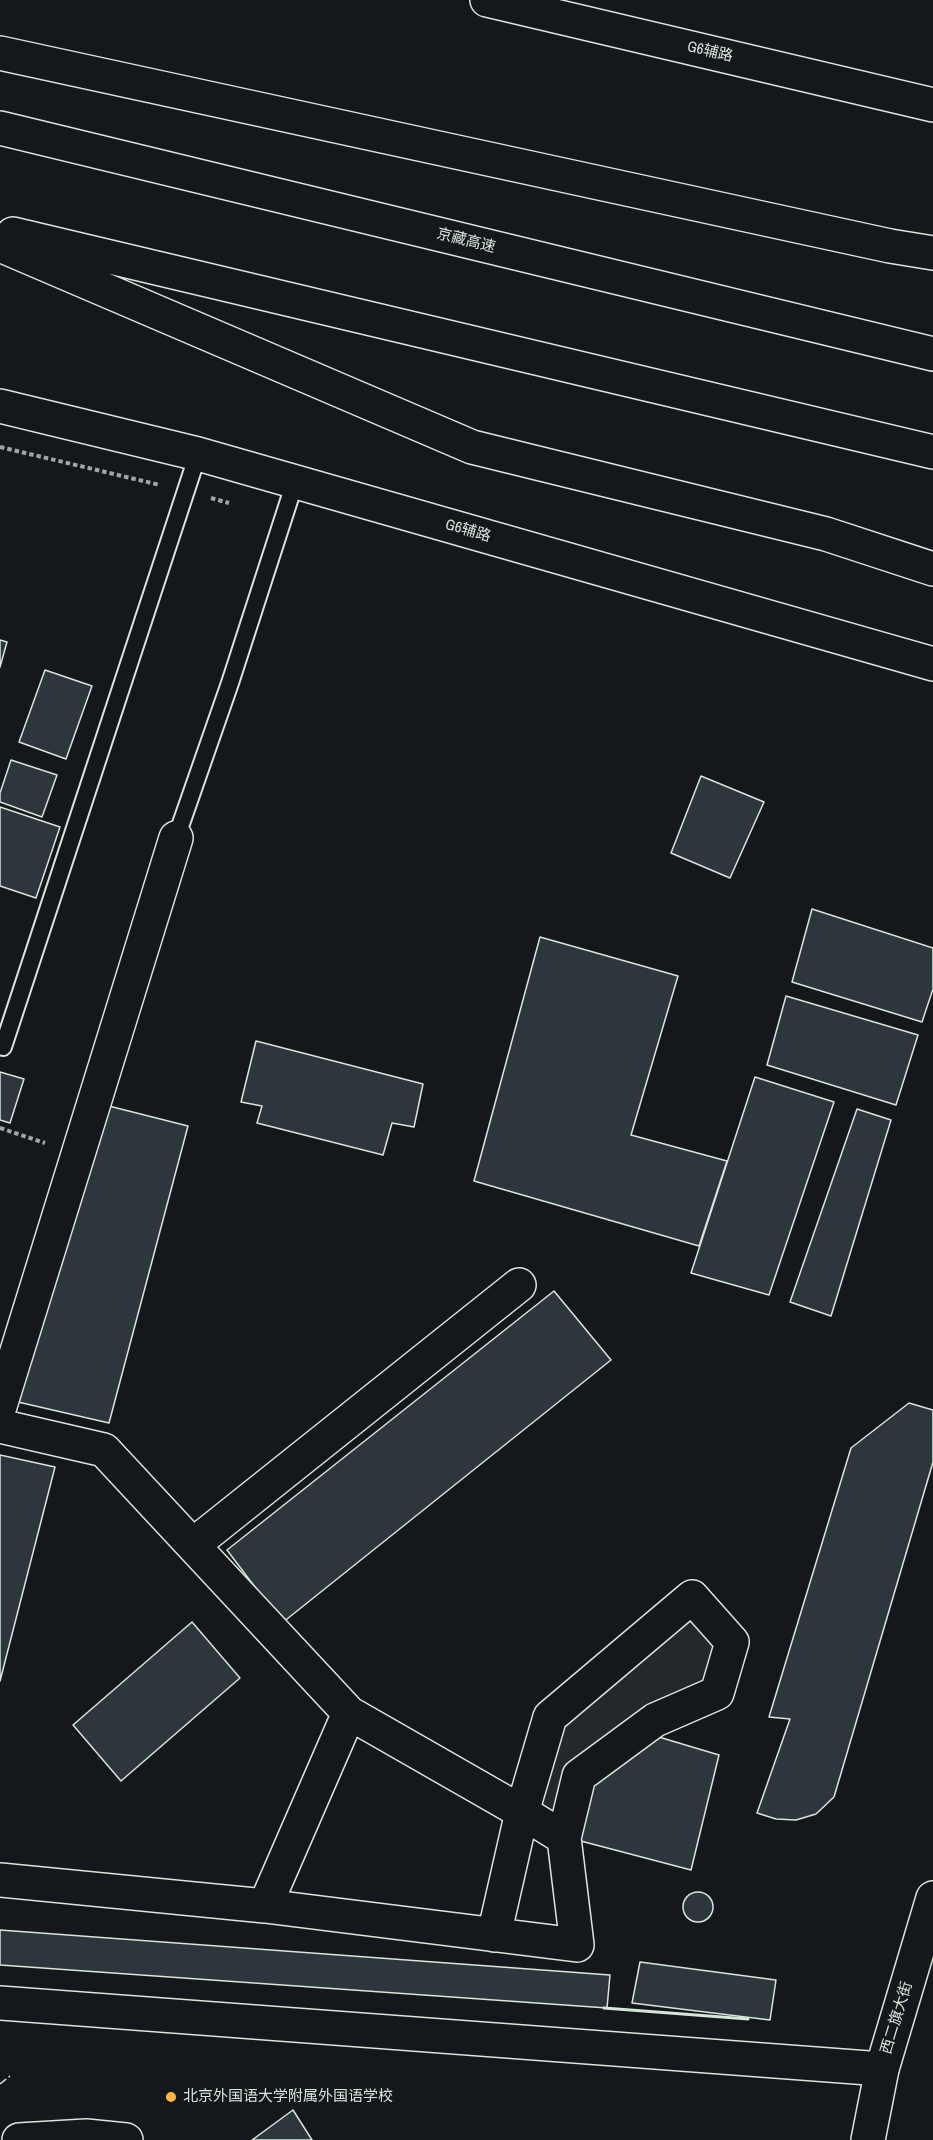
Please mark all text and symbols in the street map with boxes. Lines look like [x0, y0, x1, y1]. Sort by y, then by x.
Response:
street label: G6辅路 [685, 38, 735, 66]
street label: 京藏高速 [435, 225, 497, 257]
street label: G6辅路 [443, 516, 493, 546]
street label: 西二旗大街 [877, 1980, 917, 2056]
place label: 北京外国语大学附属外国语学校 [183, 2088, 393, 2106]
marker: 北京外国语大学附属外国语学校 [164, 2090, 178, 2104]

